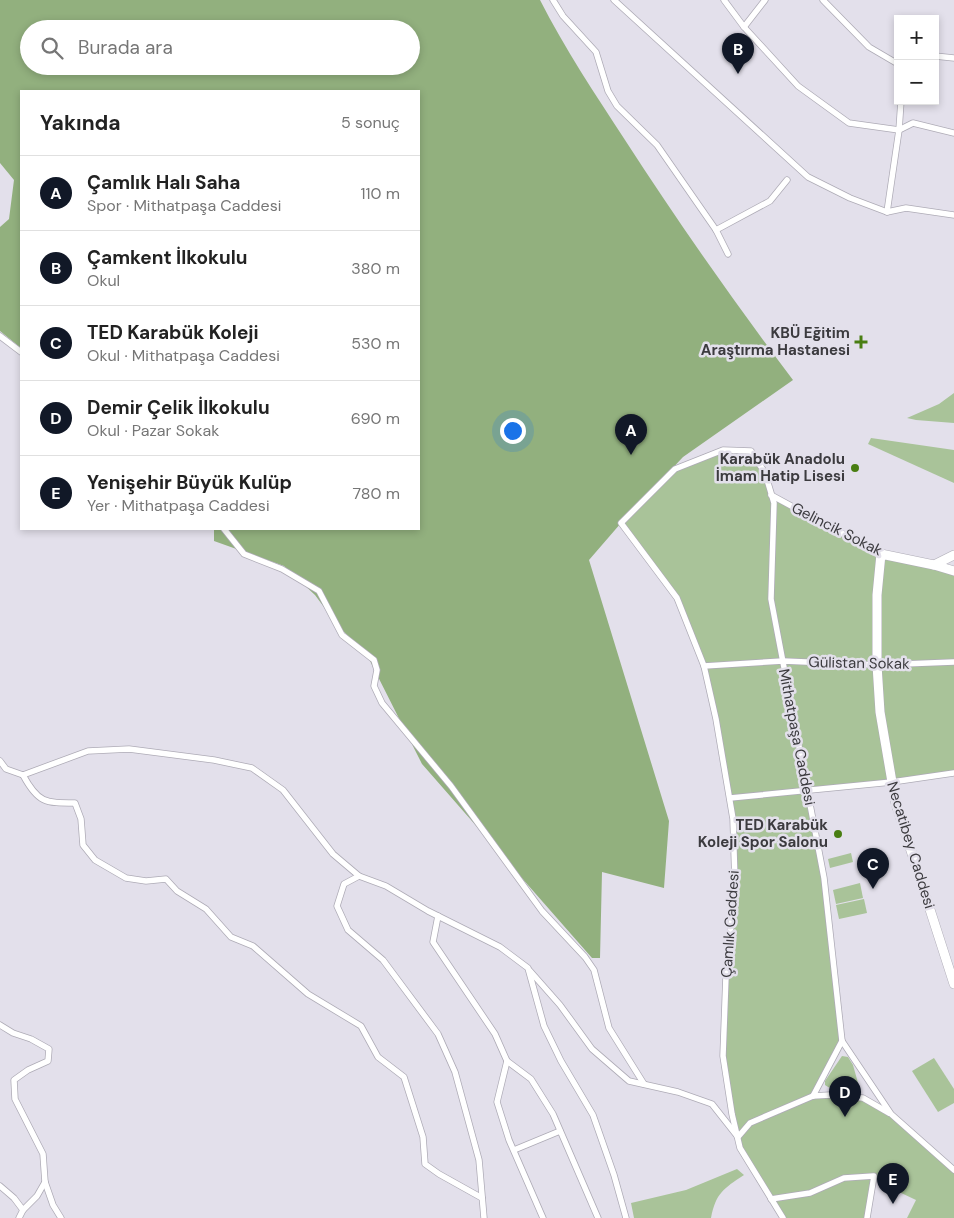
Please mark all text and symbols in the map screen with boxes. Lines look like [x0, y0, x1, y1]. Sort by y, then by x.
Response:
map controls [894, 15, 939, 105]
button: + [894, 15, 939, 60]
search box [20, 20, 420, 75]
pin: B [722, 33, 754, 74]
icon: search [38, 34, 66, 62]
text: Burada ara [78, 35, 173, 60]
button: − [894, 60, 939, 105]
text: Yakında [40, 109, 121, 137]
text: 5 sonuç [341, 112, 400, 133]
text: Çamlık Halı Saha [87, 170, 240, 195]
text: A [50, 183, 62, 204]
text: 110 m [361, 183, 400, 204]
text: Spor · Mithatpaşa Caddesi [87, 195, 281, 216]
text: Çamkent İlkokulu [87, 245, 248, 270]
text: B [51, 258, 61, 279]
text: 380 m [351, 258, 400, 279]
text: Okul [87, 270, 120, 291]
text: TED Karabük Koleji [87, 320, 259, 345]
place label: KBÜ Eğitim Araştırma Hastanesi [701, 323, 850, 360]
text: C [50, 333, 62, 354]
text: 530 m [351, 333, 400, 354]
marker: KBÜ Eğitim Araştırma Hastanesi [854, 335, 868, 349]
text: Okul · Mithatpaşa Caddesi [87, 345, 280, 366]
text: Demir Çelik İlkokulu [87, 395, 270, 420]
text: D [50, 408, 62, 429]
text: 690 m [351, 408, 400, 429]
pin: A [615, 414, 647, 455]
your location [500, 418, 526, 444]
text: Okul · Pazar Sokak [87, 420, 219, 441]
place label: Karabük Anadolu İmam Hatip Lisesi [716, 449, 845, 486]
marker: Karabük Anadolu İmam Hatip Lisesi [849, 462, 861, 474]
text: Yenişehir Büyük Kulüp [87, 470, 292, 495]
text: E [51, 483, 61, 504]
text: 780 m [353, 483, 400, 504]
text: Yer · Mithatpaşa Caddesi [87, 495, 269, 516]
street label: Gelincik Sokak [788, 498, 886, 561]
street label: Gülistan Sokak [808, 652, 910, 674]
street label: Mithatpaşa Caddesi [774, 667, 820, 807]
street label: Necatibey Caddesi [882, 779, 940, 911]
place label: TED Karabük Koleji Spor Salonu [698, 815, 828, 852]
marker: TED Karabük Koleji Spor Salonu [832, 828, 844, 840]
pin: C [857, 848, 889, 889]
street label: Çamlık Caddesi [716, 870, 744, 978]
pin: D [829, 1076, 861, 1117]
pin: E [877, 1163, 909, 1204]

